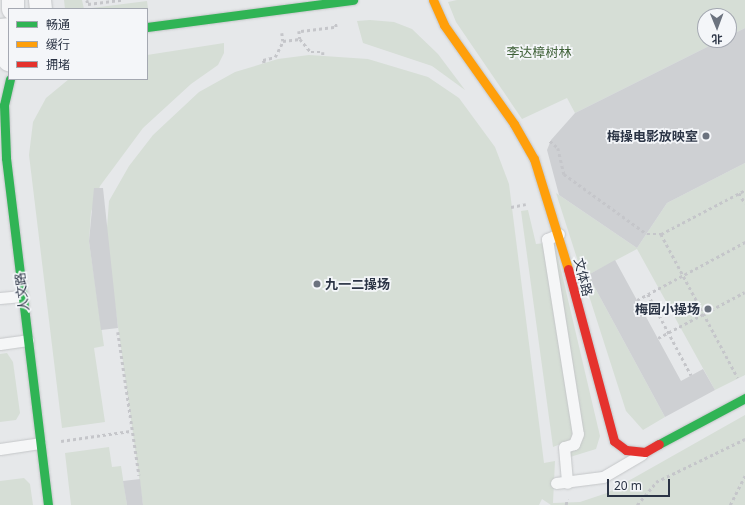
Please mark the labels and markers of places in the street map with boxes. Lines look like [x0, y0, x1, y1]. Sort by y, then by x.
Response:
place label: 梅操电影放映室 [607, 128, 698, 144]
marker: 梅操电影放映室 [701, 131, 711, 141]
place label: 九一二操场 [325, 276, 390, 292]
marker: 九一二操场 [312, 279, 322, 289]
place label: 梅园小操场 [635, 301, 700, 317]
marker: 梅园小操场 [703, 304, 713, 314]

